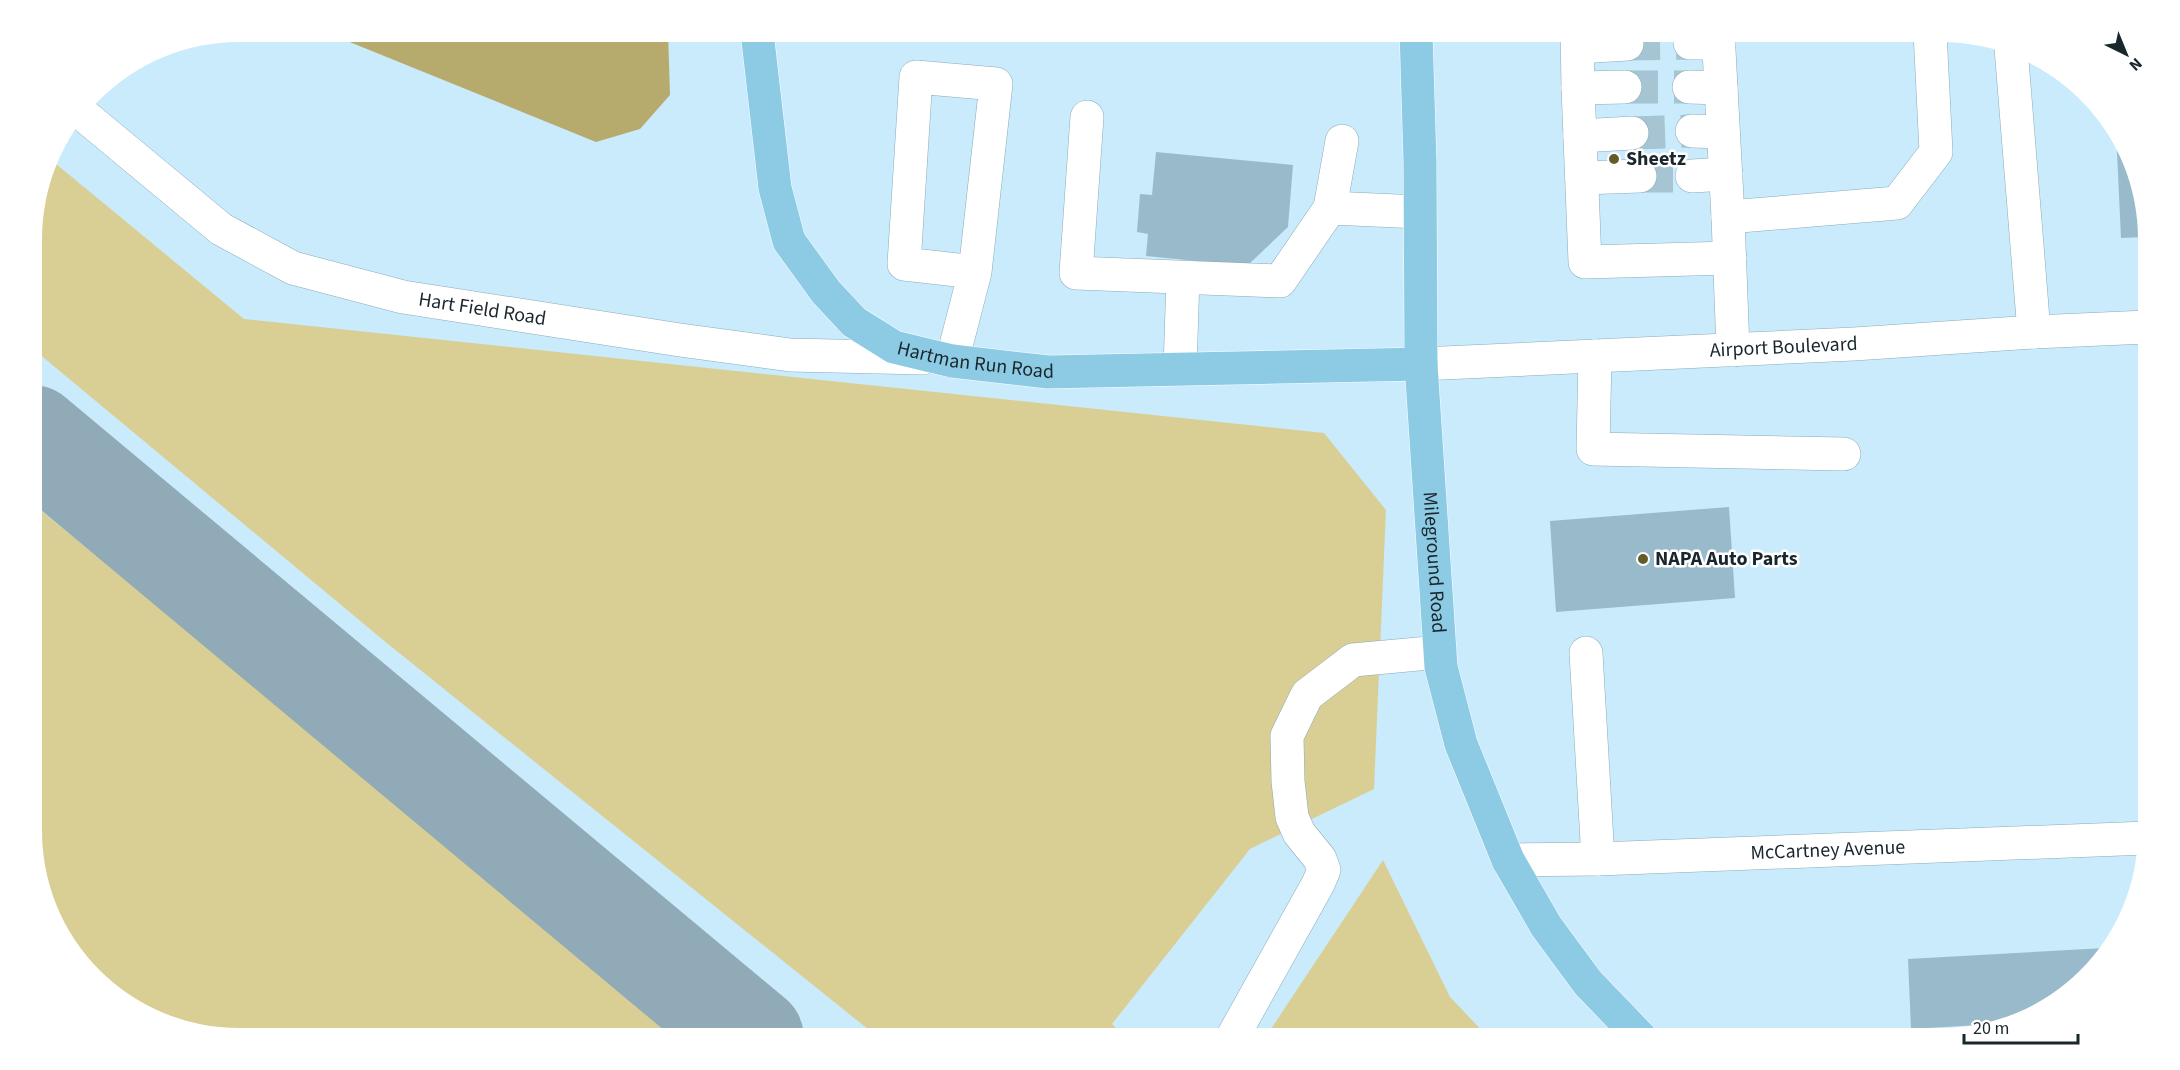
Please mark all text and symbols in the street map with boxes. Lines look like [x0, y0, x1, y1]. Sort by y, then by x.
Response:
north arrow [2096, 24, 2156, 84]
text: N [2124, 53, 2147, 76]
place label: Sheetz [1626, 145, 1686, 173]
marker: Sheetz [1607, 152, 1621, 166]
street label: Hart Field Road [416, 286, 548, 333]
street label: Airport Boulevard [1709, 330, 1858, 365]
street label: Hartman Run Road [894, 334, 1054, 386]
street label: Mileground Road [1415, 491, 1453, 634]
place label: NAPA Auto Parts [1655, 545, 1798, 573]
marker: NAPA Auto Parts [1636, 552, 1650, 566]
street label: McCartney Avenue [1750, 833, 1906, 867]
scale bar [1964, 1007, 2078, 1045]
text: 20 m [1973, 1016, 2009, 1041]

